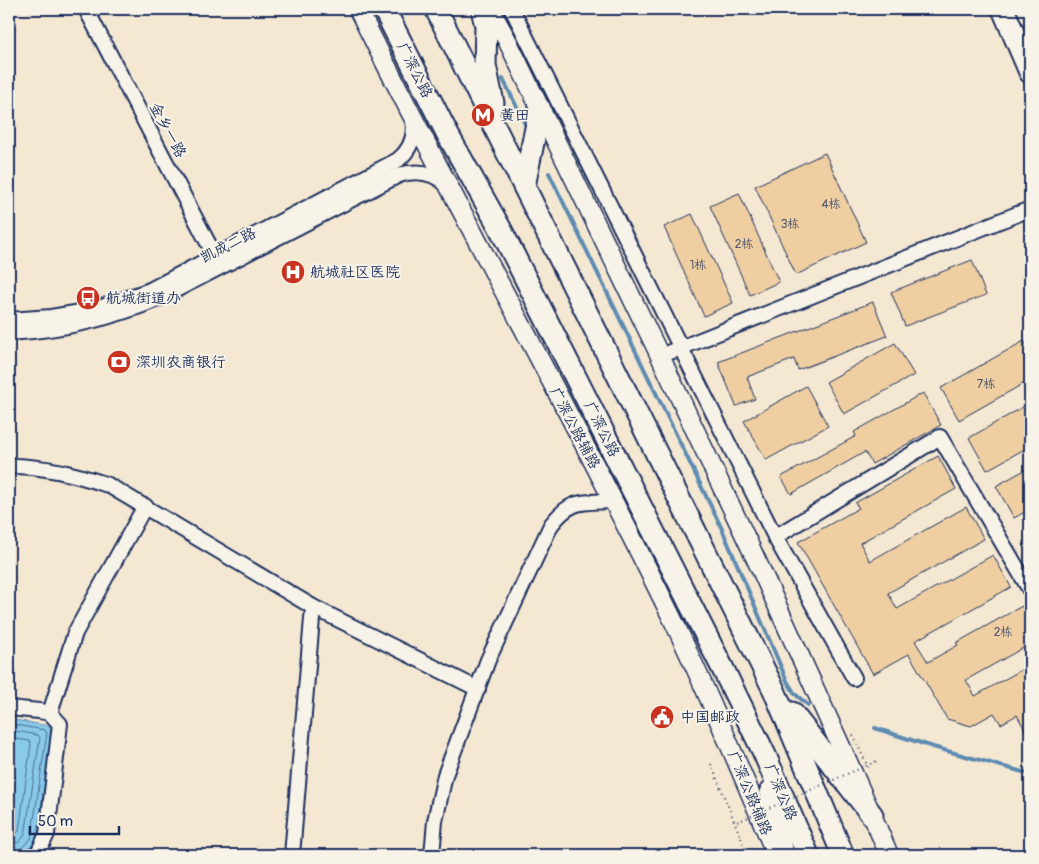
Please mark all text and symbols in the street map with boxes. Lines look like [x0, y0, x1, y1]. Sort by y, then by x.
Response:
street label: 广深公路 [392, 39, 437, 101]
street label: 金乡一路 [145, 99, 190, 161]
metro station icon: 黄田 [470, 102, 496, 128]
place label: 黄田 [500, 106, 530, 125]
house number: 4栋 [822, 197, 840, 212]
house number: 3栋 [781, 217, 799, 232]
street label: 凯成二路 [197, 223, 259, 268]
house number: 2栋 [735, 237, 753, 252]
house number: 1栋 [690, 258, 706, 273]
hospital icon: 航城社区医院 [280, 259, 306, 285]
place label: 航城社区医院 [310, 263, 400, 282]
bus stop icon: 航城街道办 [75, 285, 101, 311]
place label: 航城街道办 [106, 289, 181, 308]
bank icon: 深圳农商银行 [106, 349, 132, 375]
place label: 深圳农商银行 [136, 353, 226, 372]
house number: 7栋 [977, 377, 995, 392]
street label: 广深公路辅路 [546, 384, 604, 472]
street label: 广深公路 [580, 398, 624, 460]
house number: 2栋 [994, 625, 1012, 640]
public building icon: 中国邮政 [649, 704, 675, 730]
place label: 中国邮政 [680, 708, 740, 727]
street label: 广深公路辅路 [723, 748, 776, 838]
street label: 广深公路 [760, 761, 801, 824]
scale bar [30, 804, 119, 836]
text: 50 m [38, 812, 73, 831]

